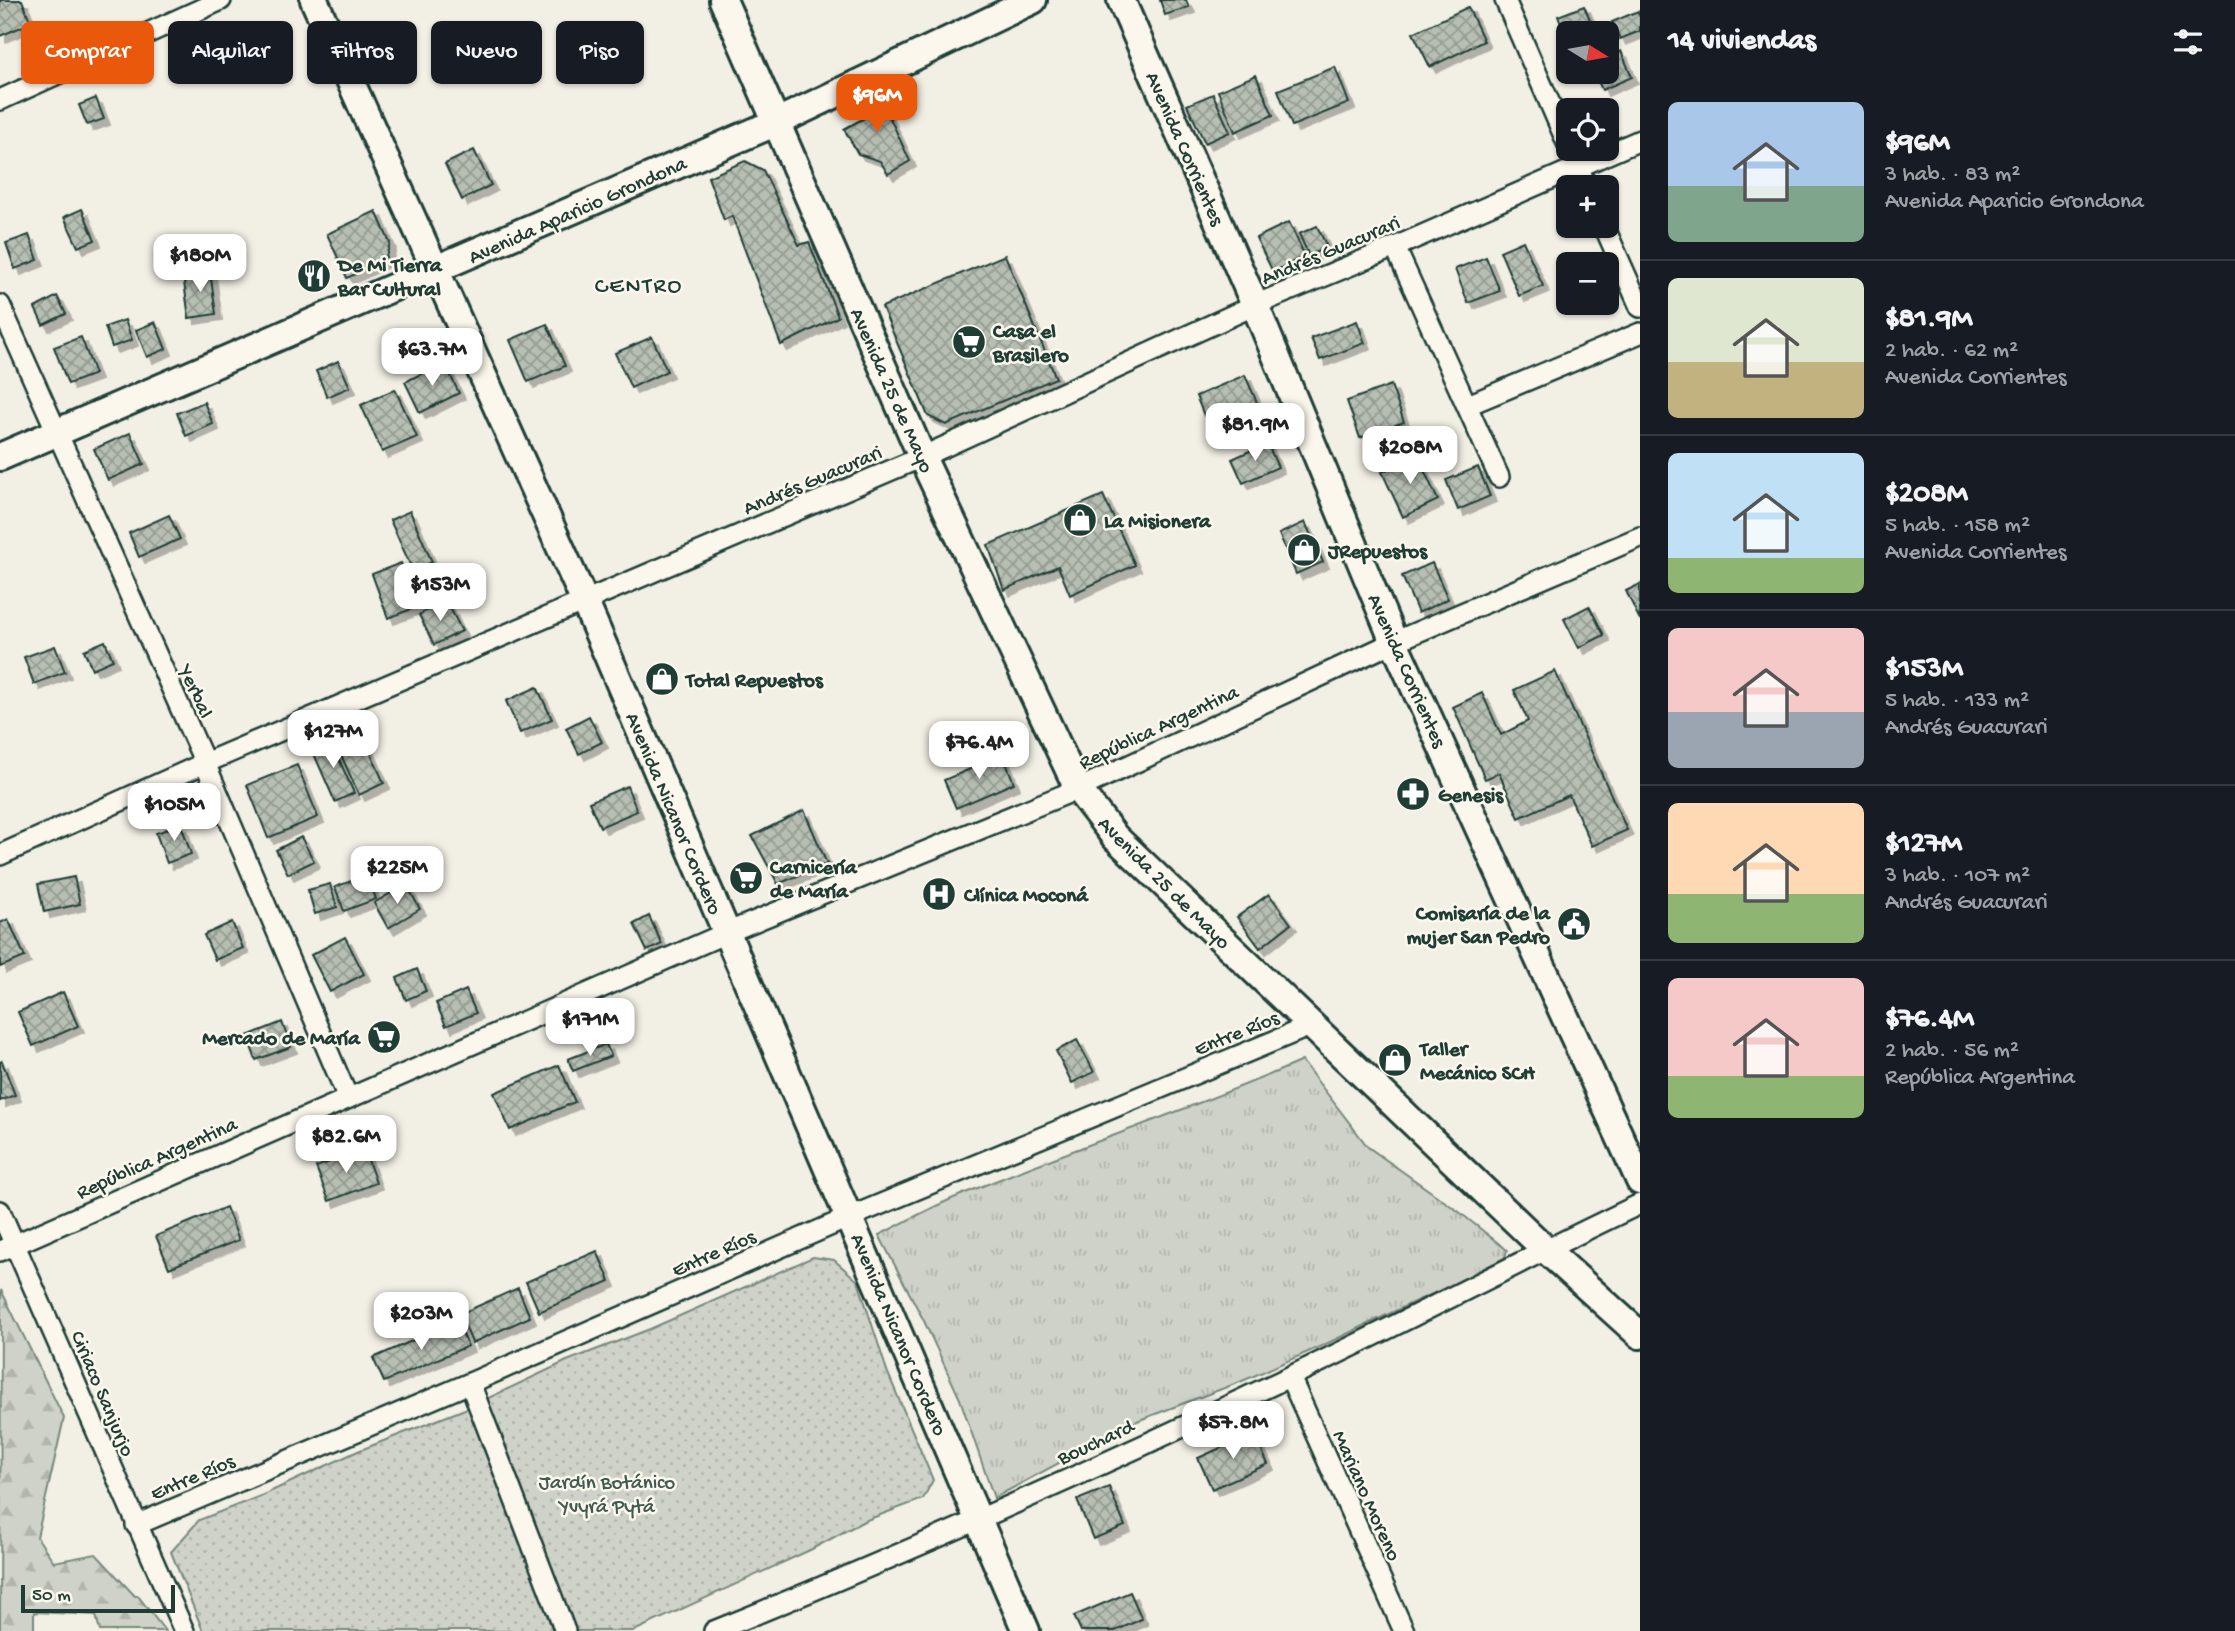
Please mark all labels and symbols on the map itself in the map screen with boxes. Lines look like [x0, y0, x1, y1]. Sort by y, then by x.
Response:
north arrow [1556, 21, 1619, 84]
street label: Avenida Corrientes [1138, 69, 1228, 231]
pin: $96M [836, 74, 918, 134]
street label: Avenida Aparicio Grondona [465, 152, 693, 272]
street label: Andrés Guacurari [1258, 212, 1405, 293]
pin: $180M [151, 234, 249, 294]
place label: De Mi Tierra Bar Cultural [336, 255, 443, 304]
restaurant icon: De Mi Tierra Bar Cultural [295, 257, 333, 295]
district label: CENTRO [595, 274, 683, 301]
street label: Avenida 25 de Mayo [842, 305, 937, 478]
place label: Casa el Brasilero [992, 321, 1069, 370]
supermarket icon: Casa el Brasilero [950, 323, 988, 361]
pin: $63.7M [375, 328, 489, 388]
pin: $81.9M [1198, 404, 1312, 463]
pin: $208M [1361, 426, 1459, 486]
street label: Andrés Guacurari [740, 442, 887, 523]
shop icon: La Misionera [1061, 501, 1099, 539]
place label: La Misionera [1104, 511, 1212, 536]
shop icon: JRepuestos [1285, 531, 1323, 569]
place label: JRepuestos [1327, 541, 1428, 566]
pin: $153M [391, 564, 489, 623]
street label: Avenida Corrientes [1360, 591, 1450, 753]
street label: Yerbal [170, 660, 216, 723]
shop icon: Total Repuestos [643, 660, 681, 698]
place label: Total Repuestos [684, 670, 824, 695]
street label: República Argentina [1076, 681, 1245, 777]
street label: Avenida Nicanor Cordero [618, 709, 726, 919]
pin: $127M [284, 710, 382, 770]
pin: $76.4M [922, 722, 1036, 781]
pharmacy icon: Genesis [1394, 775, 1432, 813]
pin: $105M [125, 784, 223, 843]
place label: Genesis [1438, 785, 1504, 810]
street label: Avenida 25 de Mayo [1091, 813, 1234, 956]
pin: $225M [348, 846, 446, 906]
place label: Carnicería de María [769, 857, 858, 906]
supermarket icon: Carnicería de María [727, 859, 765, 897]
hospital icon: Clínica Moconá [920, 875, 958, 913]
place label: Clínica Moconá [963, 885, 1089, 910]
place label: Comisaría de la mujer San Pedro [1406, 903, 1551, 952]
public building icon: Comisaría de la mujer San Pedro [1555, 905, 1593, 943]
pin: $171M [541, 998, 639, 1058]
street label: Entre Ríos [1191, 1007, 1284, 1064]
supermarket icon: Mercado de María [365, 1018, 403, 1056]
place label: Mercado de María [202, 1028, 361, 1053]
place label: Taller Mecánico SCH [1418, 1039, 1536, 1088]
shop icon: Taller Mecánico SCH [1376, 1041, 1414, 1079]
street label: República Argentina [73, 1113, 243, 1207]
pin: $82.6M [289, 1116, 403, 1175]
street label: Entre Ríos [669, 1225, 761, 1285]
street label: Avenida Nicanor Cordero [843, 1230, 951, 1440]
pin: $203M [372, 1292, 470, 1352]
street label: Ciriaco Sanjurjo [63, 1328, 139, 1461]
pin: $57.8M [1176, 1402, 1290, 1461]
street label: Bouchard [1053, 1415, 1140, 1473]
street label: Mariano Moreno [1325, 1427, 1405, 1566]
street label: Entre Ríos [147, 1450, 240, 1508]
park label: Jardín Botánico Yvyrá Pytá [539, 1472, 675, 1521]
scale bar [21, 1582, 175, 1614]

